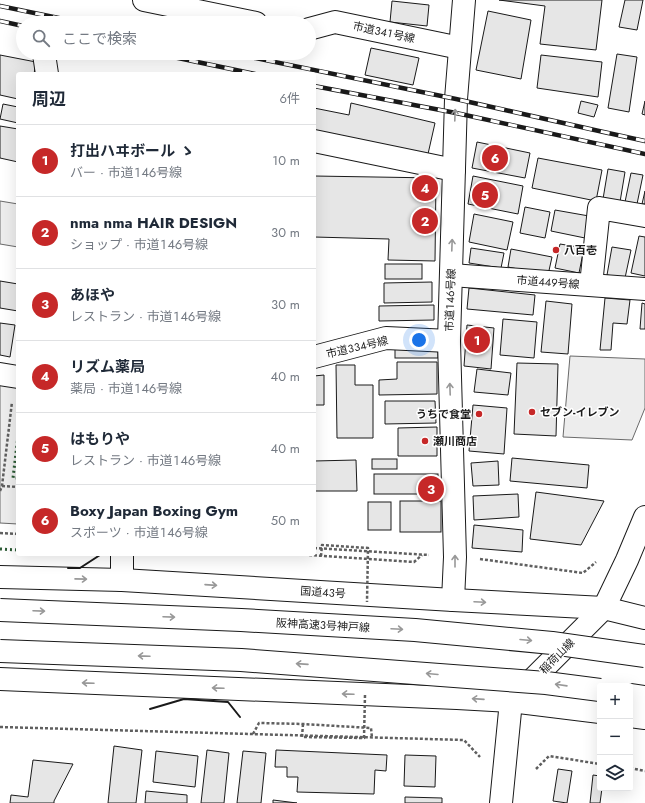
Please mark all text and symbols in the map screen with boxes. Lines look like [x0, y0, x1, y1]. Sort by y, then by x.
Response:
search box [16, 16, 316, 60]
street label: 市道３４１号線 [351, 18, 417, 46]
icon: search [30, 27, 52, 49]
text: ここで検索 [62, 28, 137, 50]
text: 周辺 [32, 87, 66, 111]
text: 6件 [280, 89, 300, 108]
one-way arrow [452, 109, 459, 122]
text: 打出ハヰボール ゝ [70, 140, 195, 162]
pin: 6 [482, 143, 508, 173]
text: 1 [42, 151, 48, 170]
text: 10 m [272, 151, 300, 170]
text: バー · 市道１４６号線 [70, 163, 182, 182]
pin: 4 [412, 173, 438, 203]
pin: 5 [472, 180, 498, 210]
pin: 2 [412, 206, 438, 236]
text: nma nma HAIR DESIGN [70, 212, 237, 234]
text: 2 [41, 223, 49, 242]
text: 30 m [271, 223, 300, 242]
text: ショップ · 市道１４６号線 [70, 235, 208, 254]
one-way arrow [448, 239, 455, 252]
place label: 八百壱 [564, 242, 597, 258]
marker: 八百壱 [551, 245, 561, 255]
street label: 市道１４６号線 [441, 268, 459, 332]
street label: 市道４４９号線 [516, 272, 580, 292]
text: あほや [70, 284, 115, 306]
text: 3 [41, 295, 49, 314]
text: 30 m [271, 295, 300, 314]
text: レストラン · 市道１４６号線 [70, 307, 221, 326]
pin: 1 [464, 325, 490, 355]
your location [409, 330, 429, 350]
street label: 市道３３４号線 [324, 332, 390, 362]
text: リズム薬局 [70, 356, 145, 378]
text: 4 [40, 367, 50, 386]
text: 40 m [271, 367, 300, 386]
text: 薬局 · 市道１４６号線 [70, 379, 182, 398]
one-way arrow [446, 383, 454, 396]
place label: セブン-イレブン [540, 404, 619, 420]
place label: うちで食堂 [416, 406, 471, 422]
marker: セブン-イレブン [527, 407, 537, 417]
marker: うちで食堂 [474, 409, 484, 419]
text: はもりや [70, 428, 130, 450]
place label: 瀬川商店 [433, 433, 477, 449]
marker: 瀬川商店 [420, 436, 430, 446]
text: 5 [41, 439, 49, 458]
text: 40 m [271, 439, 300, 458]
text: レストラン · 市道１４６号線 [70, 451, 221, 470]
pin: 3 [418, 474, 444, 504]
text: Boxy Japan Boxing Gym [70, 500, 238, 522]
text: 6 [41, 511, 49, 530]
text: 50 m [271, 511, 300, 530]
text: スポーツ · 市道１４６号線 [70, 523, 208, 542]
one-way arrow [451, 555, 459, 568]
one-way arrow [74, 575, 87, 583]
one-way arrow [204, 582, 217, 589]
street label: 国道43号 [300, 582, 346, 602]
one-way arrow [473, 598, 486, 605]
one-way arrow [32, 608, 45, 615]
one-way arrow [162, 613, 175, 621]
street label: 阪神高速3号神戸線 [276, 615, 370, 635]
one-way arrow [390, 625, 403, 633]
street label: 稲荷山線 [536, 635, 578, 677]
one-way arrow [519, 637, 532, 644]
one-way arrow [138, 652, 151, 660]
one-way arrow [296, 661, 309, 668]
one-way arrow [426, 670, 439, 677]
one-way arrow [82, 679, 95, 686]
one-way arrow [555, 681, 568, 689]
map controls [597, 683, 633, 791]
button: + [597, 683, 633, 719]
one-way arrow [212, 684, 225, 692]
one-way arrow [342, 690, 355, 697]
one-way arrow [472, 696, 485, 703]
button: − [597, 719, 633, 755]
button: layers [597, 755, 633, 791]

